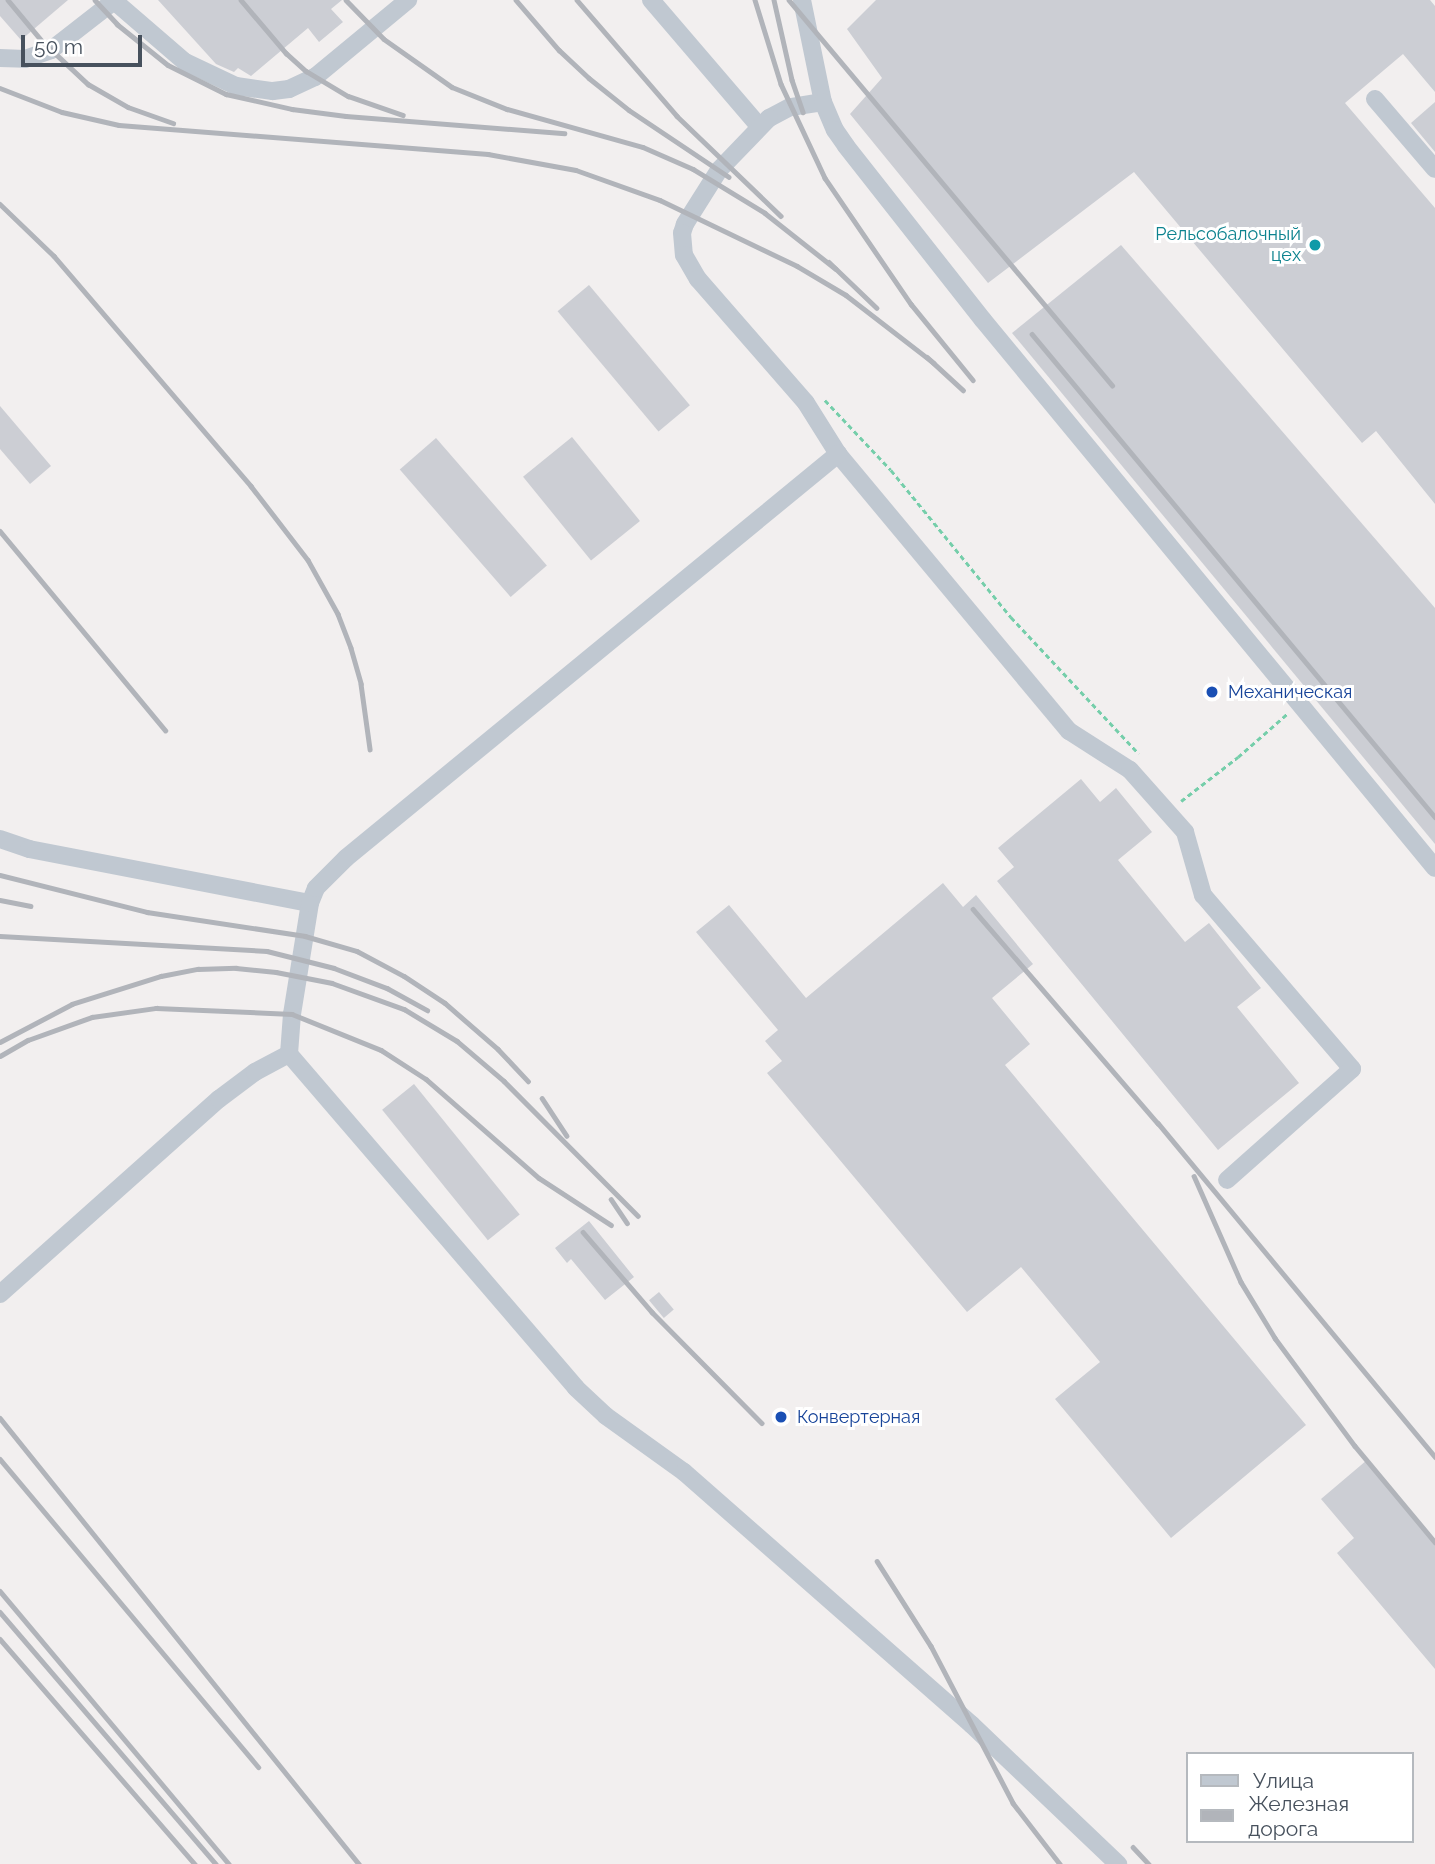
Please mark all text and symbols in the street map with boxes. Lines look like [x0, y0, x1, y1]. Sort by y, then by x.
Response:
scale bar [24, 21, 145, 65]
text: 50 m [34, 34, 83, 59]
place label: Рельсобалочный цех [1155, 224, 1301, 266]
marker: Рельсобалочный цех [1307, 237, 1323, 253]
place label: Механическая [1228, 681, 1352, 703]
marker: Механическая [1202, 682, 1222, 702]
place label: Конвертерная [797, 1406, 920, 1428]
marker: Конвертерная [771, 1407, 791, 1427]
legend [1186, 1752, 1414, 1843]
text: Улица [1253, 1768, 1314, 1793]
text: Железная дорога [1248, 1791, 1349, 1841]

